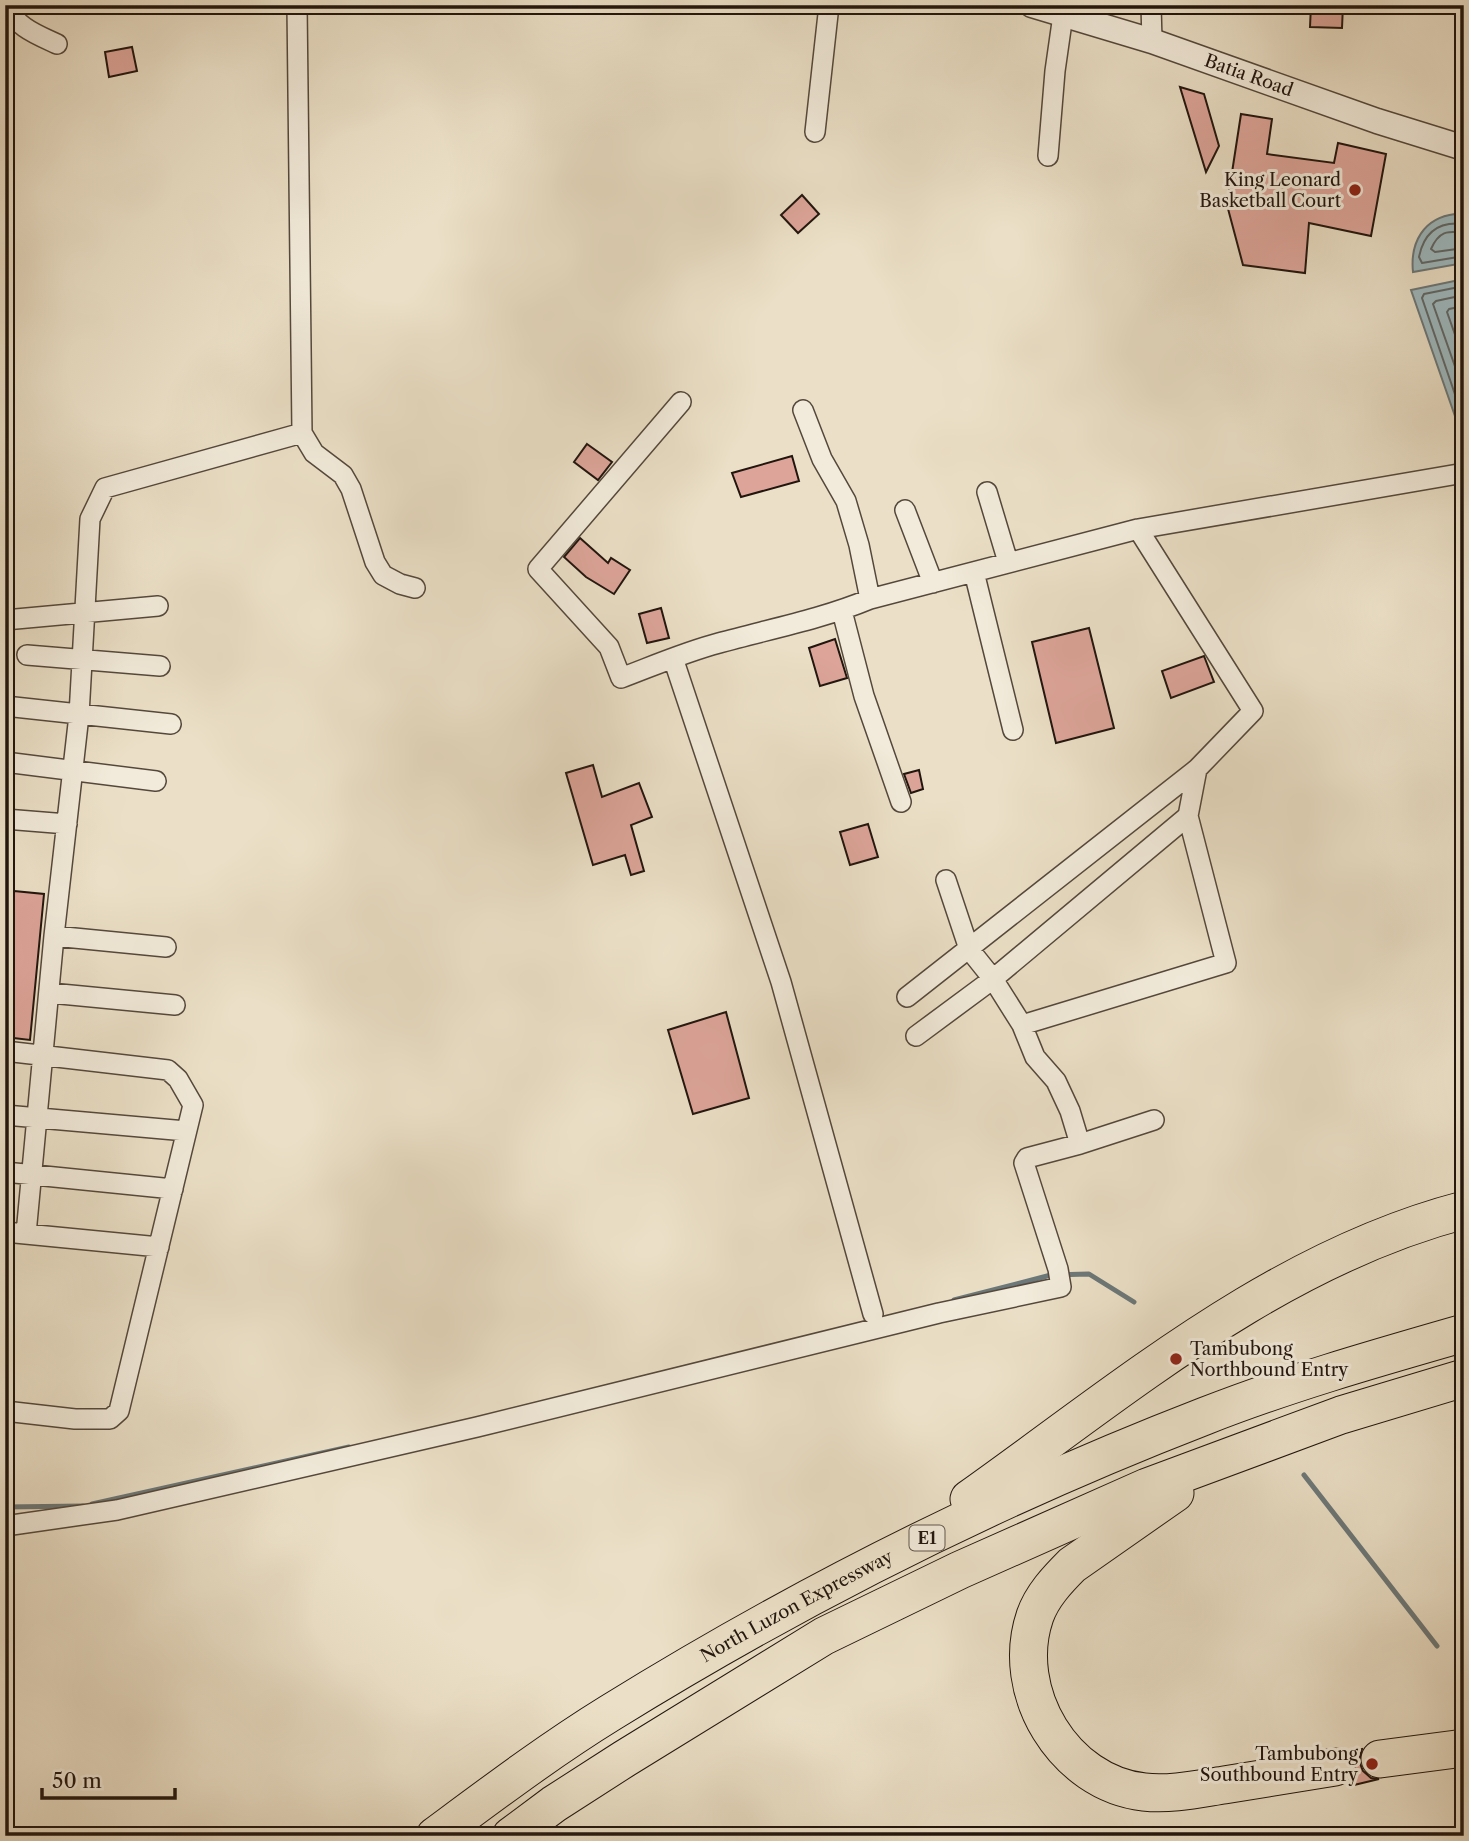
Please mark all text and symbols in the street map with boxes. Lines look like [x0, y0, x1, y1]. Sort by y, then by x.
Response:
street label: Batia Road [1201, 50, 1296, 101]
place label: King Leonard Basketball Court [1199, 169, 1342, 212]
marker: King Leonard Basketball Court [1347, 182, 1363, 198]
place label: Tambubong Northbound Entry [1190, 1338, 1349, 1381]
marker: Tambubong Northbound Entry [1168, 1351, 1184, 1367]
road number: E1 [909, 1526, 944, 1550]
street label: North Luzon Expressway [697, 1545, 897, 1667]
place label: Tambubong Southbound Entry [1200, 1743, 1359, 1786]
marker: Tambubong Southbound Entry [1364, 1756, 1380, 1772]
scale bar [42, 1757, 175, 1801]
text: 50 m [52, 1768, 102, 1793]

